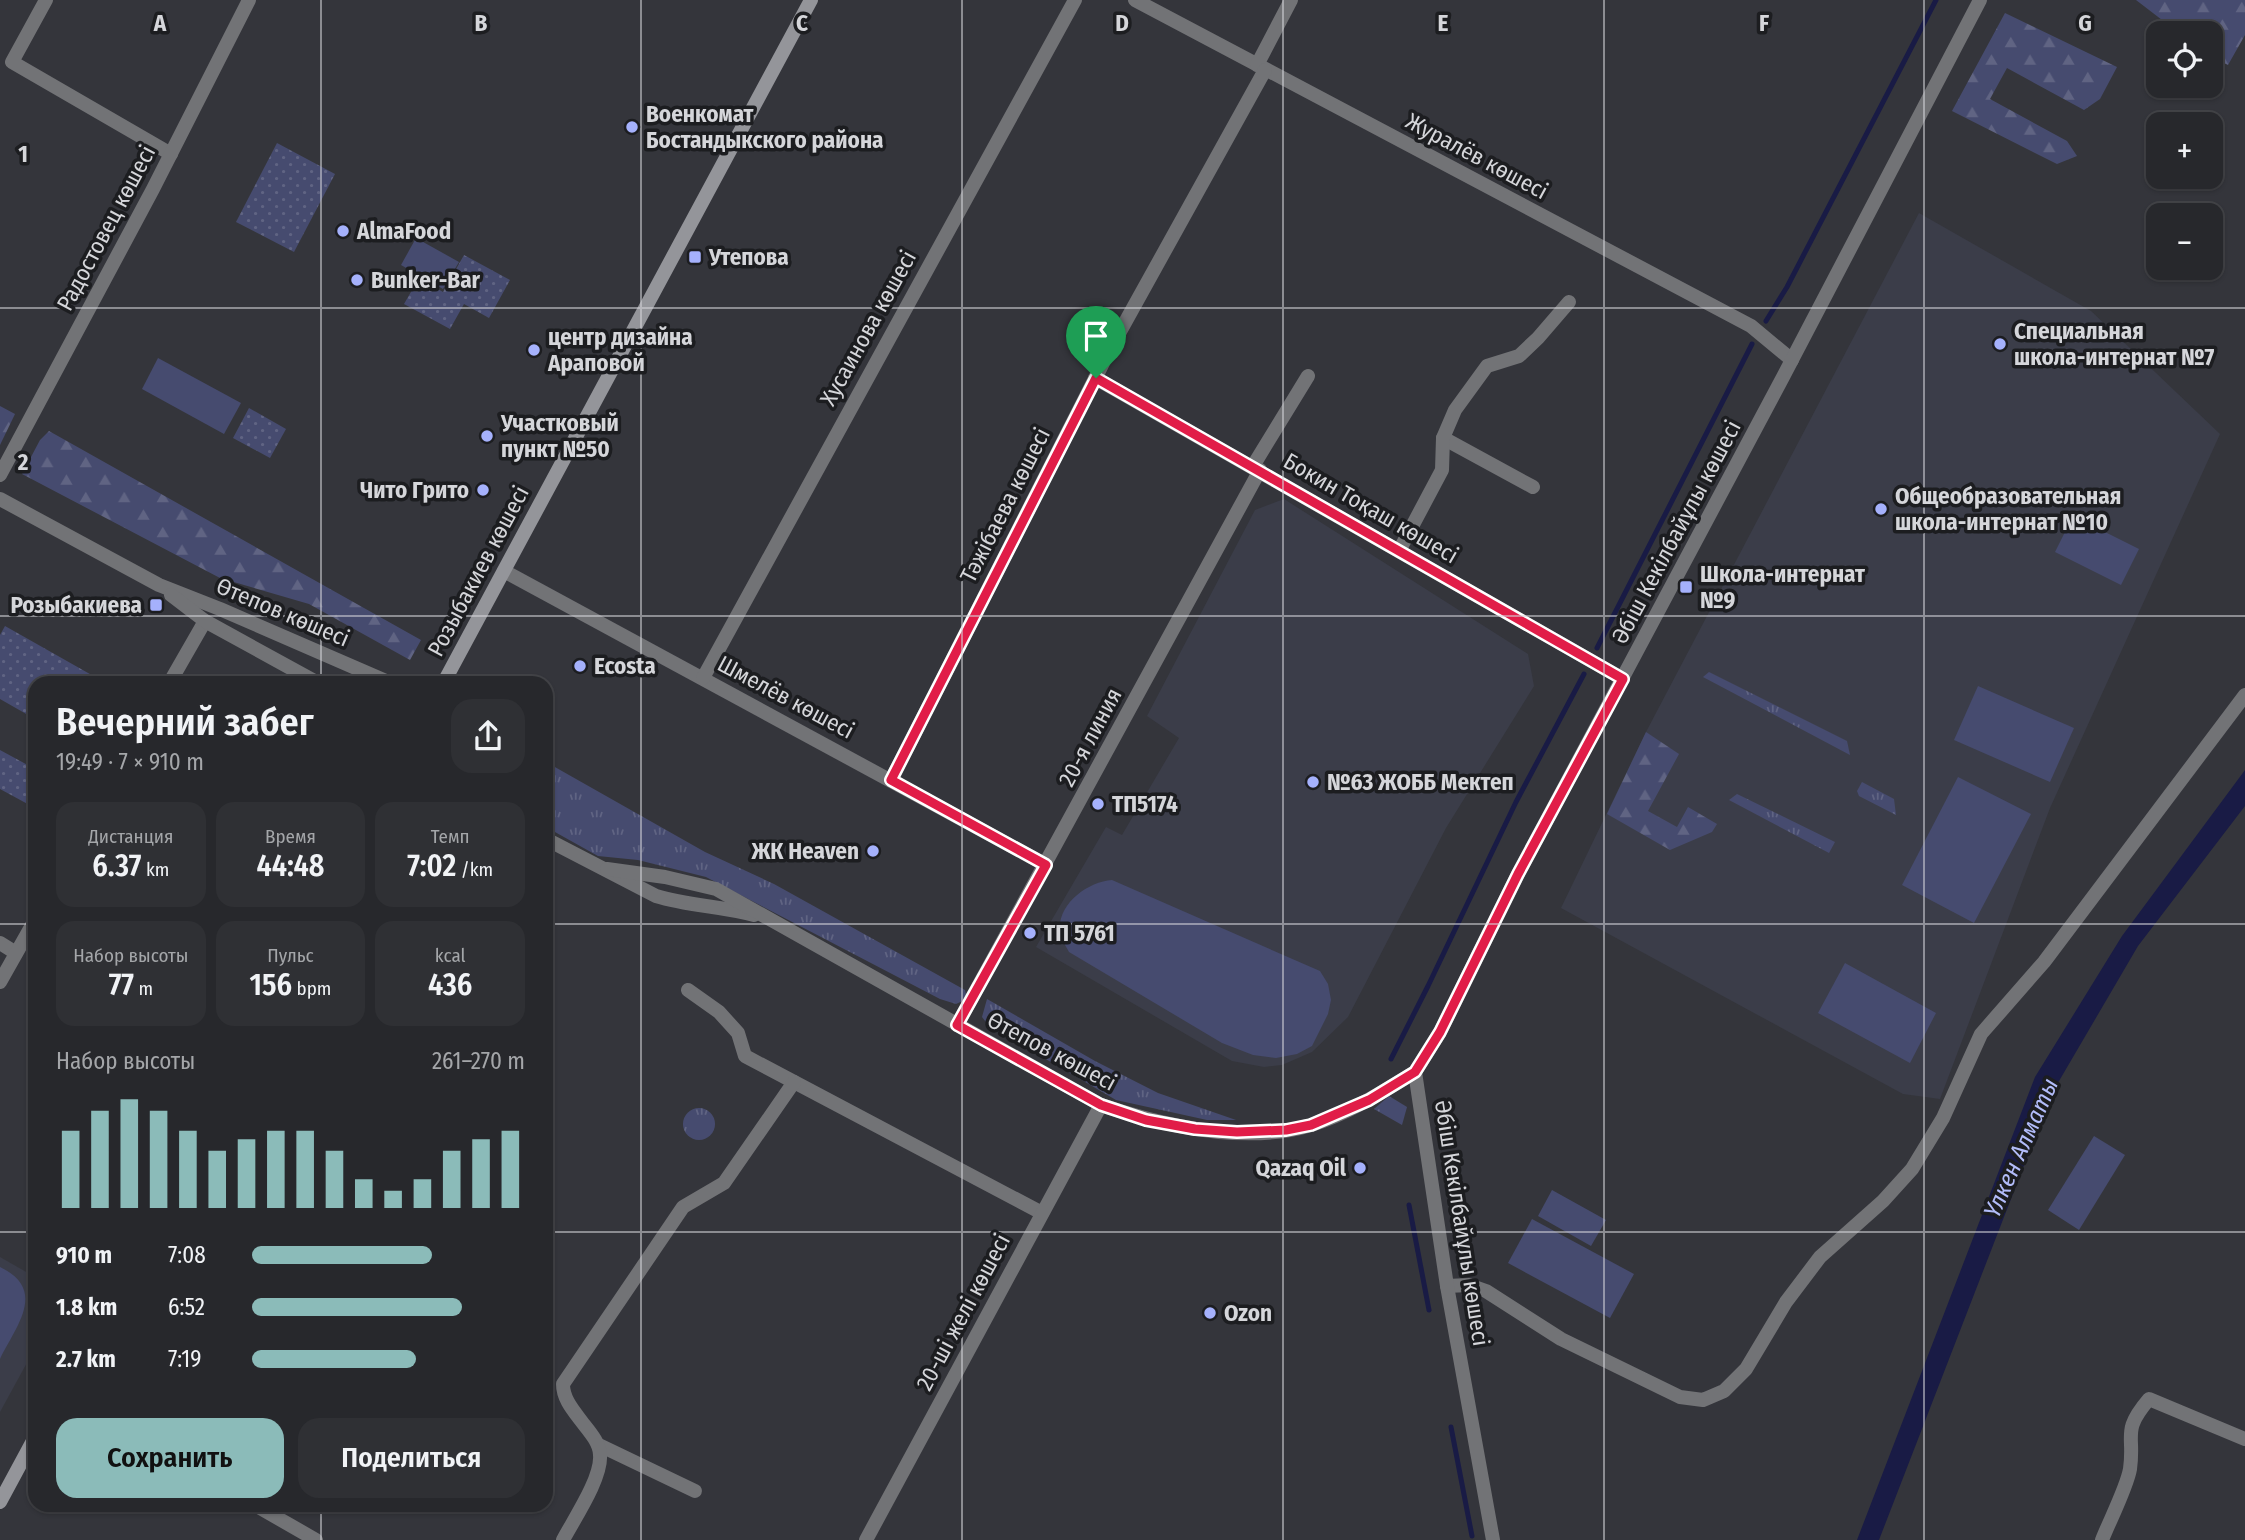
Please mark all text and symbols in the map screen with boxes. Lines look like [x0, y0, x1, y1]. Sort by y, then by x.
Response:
text: A [153, 9, 167, 37]
text: B [475, 9, 488, 37]
text: C [796, 9, 808, 37]
text: D [1115, 9, 1129, 37]
text: E [1438, 9, 1449, 37]
text: F [1759, 9, 1769, 37]
text: G [2078, 9, 2092, 37]
map controls [2146, 21, 2223, 280]
button: locate [2146, 21, 2223, 98]
place label: Военкомат Бостандыкского района [646, 100, 884, 154]
street label: Журалёв көшесі [1401, 107, 1553, 205]
button: + [2146, 112, 2223, 189]
marker: Военкомат Бостандыкского района [624, 119, 640, 135]
text: 1 [18, 140, 28, 168]
street label: Радостовец көшесі [51, 141, 161, 315]
button: − [2146, 203, 2223, 280]
place label: AlmaFood [356, 217, 451, 245]
marker: AlmaFood [335, 223, 351, 239]
place label: Утепова [708, 243, 789, 271]
street label: Хусаинова көшесі [814, 246, 922, 410]
marker: Утепова [687, 249, 703, 265]
place label: Bunker-Bar [371, 266, 481, 294]
marker: Bunker-Bar [349, 272, 365, 288]
pin [1066, 306, 1126, 378]
icon: arrive [1077, 317, 1115, 355]
place label: Специальная школа-интернат №7 [2014, 317, 2214, 371]
place label: центр дизайна Араповой [547, 323, 693, 377]
marker: Специальная школа-интернат №7 [1992, 336, 2008, 352]
marker: центр дизайна Араповой [526, 342, 542, 358]
place label: Участковый пункт №50 [500, 409, 619, 463]
street label: Әбіш Кекілбайұлы көшесі [1605, 416, 1747, 648]
street label: Тәжібаева көшесі [954, 423, 1056, 587]
marker: Участковый пункт №50 [479, 428, 495, 444]
street label: Бокин Тоқаш көшесі [1279, 447, 1463, 569]
text: 2 [17, 448, 29, 476]
place label: Чито Грито [360, 476, 469, 504]
street label: Розыбакиев көшесі [421, 481, 535, 661]
marker: Чито Грито [475, 482, 491, 498]
place label: Общеобразовательная школа-интернат №10 [1895, 482, 2121, 536]
marker: Общеобразовательная школа-интернат №10 [1873, 501, 1889, 517]
place label: Школа-интернат №9 [1700, 560, 1866, 614]
street label: Өтепов көшесі [212, 571, 354, 653]
marker: Школа-интернат №9 [1678, 579, 1694, 595]
place label: Розыбакиева [10, 591, 142, 619]
marker: Розыбакиева [148, 597, 164, 613]
street label: Шмелёв көшесі [713, 649, 859, 745]
place label: Ecosta [594, 652, 656, 680]
marker: Ecosta [572, 658, 588, 674]
street label: 20-я линия [1052, 683, 1128, 791]
text: Вечерний забег [56, 699, 314, 745]
button: share [451, 699, 525, 773]
text: 19:49 · 7 × 910 m [56, 748, 204, 776]
place label: №63 ЖОББ Мектеп [1327, 768, 1514, 796]
marker: №63 ЖОББ Мектеп [1305, 774, 1321, 790]
place label: ТП5174 [1112, 790, 1178, 818]
marker: ТП5174 [1090, 796, 1106, 812]
text: Дистанция [88, 825, 173, 848]
text: Время [265, 825, 316, 848]
text: Темп [431, 825, 470, 848]
place label: ЖК Heaven [750, 837, 859, 865]
marker: ЖК Heaven [865, 843, 881, 859]
text: 6.37 [92, 848, 141, 884]
text: 44:48 [257, 848, 324, 884]
text: 7:02 [407, 848, 456, 884]
text: km [141, 858, 169, 881]
text: /km [456, 858, 493, 881]
place label: ТП 5761 [1044, 919, 1115, 947]
marker: ТП 5761 [1022, 925, 1038, 941]
text: Набор высоты [73, 944, 188, 967]
text: Пульс [267, 944, 314, 967]
text: kcal [435, 944, 466, 967]
text: 77 [109, 967, 134, 1003]
text: 156 [250, 967, 292, 1003]
text: 436 [428, 967, 472, 1003]
text: m [134, 977, 153, 1000]
text: bpm [292, 977, 331, 1000]
street label: Өтепов көшесі [983, 1005, 1121, 1097]
text: Набор высоты [56, 1047, 195, 1075]
text: 261–270 m [432, 1047, 525, 1075]
water label: Үлкен Алматы [1978, 1074, 2064, 1222]
street label: Әбіш Кекілбайұлы көшесі [1429, 1098, 1495, 1348]
place label: Qazaq Oil [1255, 1154, 1347, 1182]
marker: Qazaq Oil [1352, 1160, 1368, 1176]
street label: 20-ші желі көшесі [910, 1229, 1016, 1395]
text: 910 m [56, 1241, 112, 1269]
text: 7:08 [168, 1241, 206, 1269]
text: 1.8 km [56, 1293, 117, 1321]
text: 6:52 [168, 1293, 205, 1321]
place label: Ozon [1224, 1299, 1272, 1327]
marker: Ozon [1202, 1305, 1218, 1321]
text: 2.7 km [56, 1345, 116, 1373]
text: 7:19 [168, 1345, 201, 1373]
button: Сохранить [56, 1418, 284, 1498]
button: Поделиться [298, 1418, 525, 1498]

